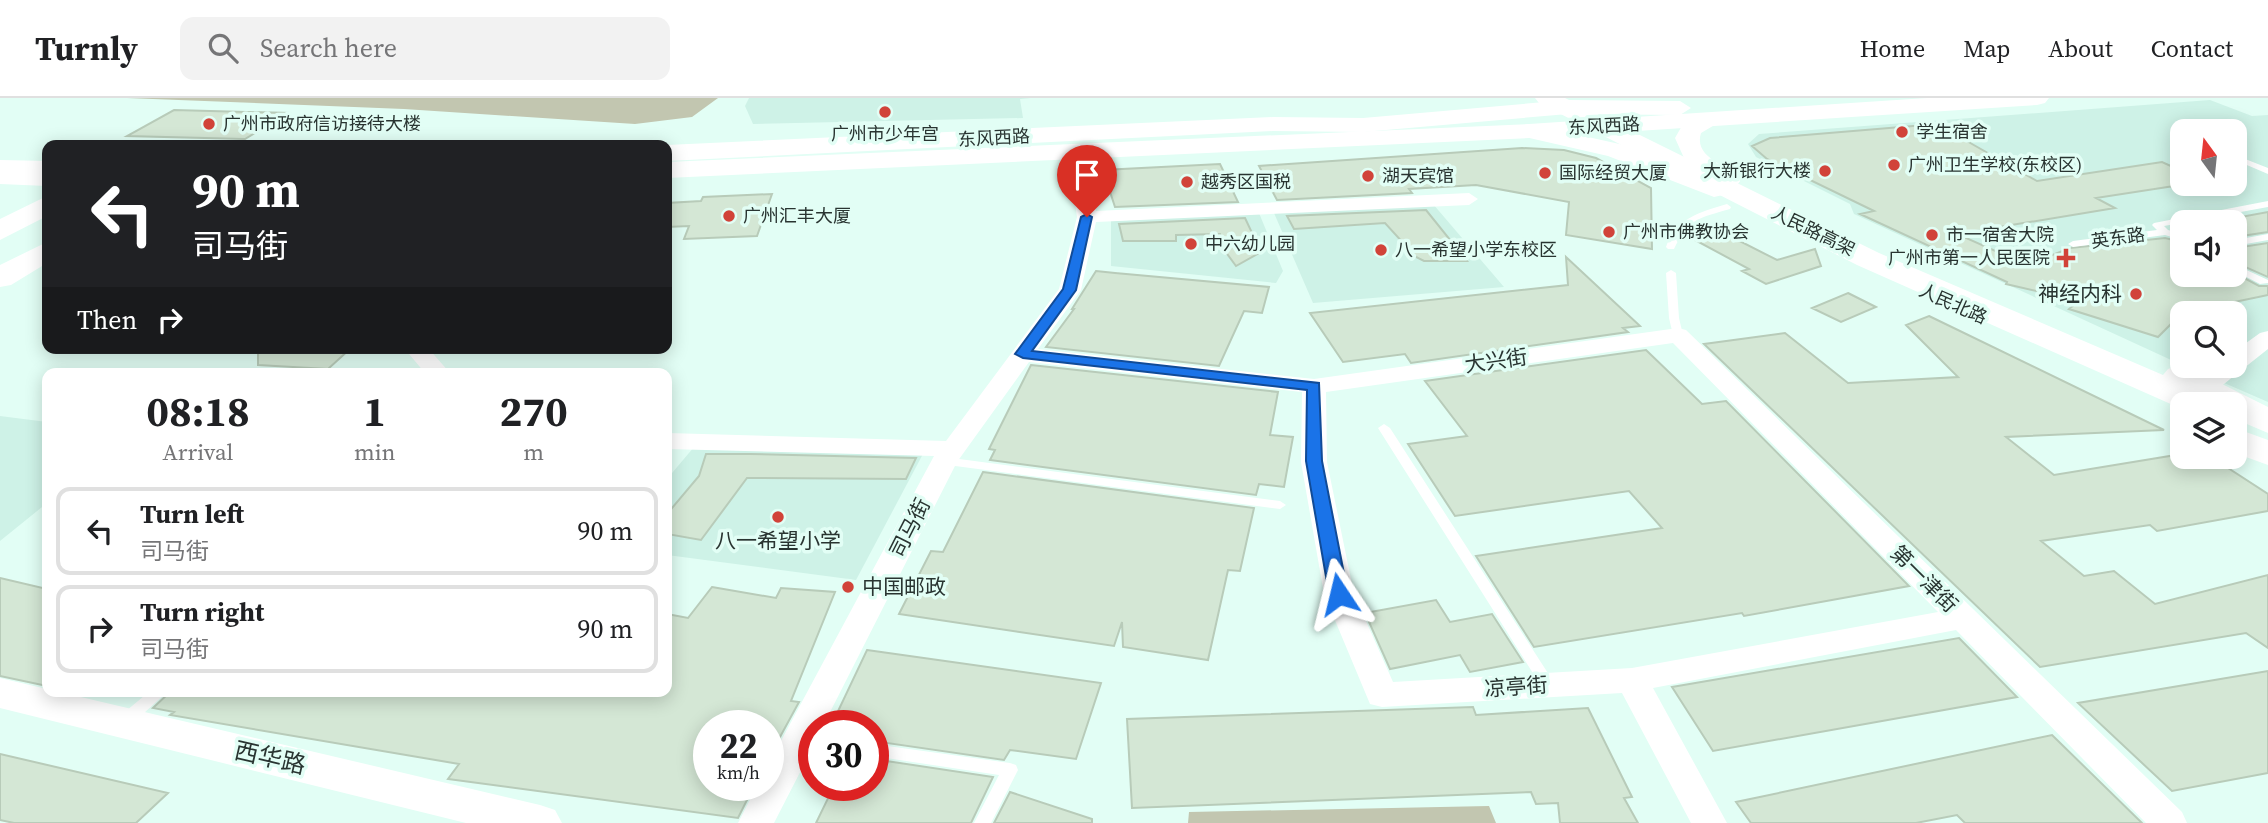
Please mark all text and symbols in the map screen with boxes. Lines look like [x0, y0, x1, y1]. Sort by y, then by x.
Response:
search box [180, 17, 670, 80]
text: Turnly [35, 26, 138, 71]
icon: search [204, 29, 242, 67]
text: Search here [260, 30, 397, 66]
text: Home [1860, 32, 1925, 65]
text: Map [1963, 32, 2010, 65]
text: About [2048, 32, 2113, 65]
text: Contact [2151, 32, 2233, 65]
marker: 广州市少年宫 [877, 104, 893, 120]
place label: 广州市政府信访接待大楼 [223, 111, 421, 136]
street label: 东风西路 [1567, 111, 1641, 140]
marker: 广州市政府信访接待大楼 [201, 116, 217, 132]
place label: 学生宿舍 [1916, 119, 1988, 144]
north arrow [2170, 119, 2247, 196]
map controls [2170, 119, 2247, 469]
place label: 广州市少年宫 [831, 121, 939, 146]
street label: 东风西路 [957, 123, 1031, 152]
marker: 学生宿舍 [1894, 124, 1910, 140]
pin [1057, 145, 1117, 217]
place label: 广州卫生学校(东校区) [1908, 152, 2082, 177]
text: 90 m [192, 156, 300, 223]
icon: arrive [1068, 156, 1106, 194]
marker: 广州卫生学校(东校区) [1886, 157, 1902, 173]
place label: 大新银行大楼 [1703, 158, 1811, 183]
place label: 国际经贸大厦 [1559, 160, 1667, 185]
place label: 湖天宾馆 [1382, 163, 1454, 188]
marker: 大新银行大楼 [1817, 163, 1833, 179]
marker: 国际经贸大厦 [1537, 165, 1553, 181]
icon: left [77, 168, 168, 259]
marker: 湖天宾馆 [1360, 168, 1376, 184]
place label: 越秀区国税 [1201, 169, 1291, 194]
marker: 越秀区国税 [1179, 174, 1195, 190]
street label: 人民路高架 [1767, 200, 1859, 262]
place label: 广州汇丰大厦 [743, 203, 851, 228]
marker: 广州汇丰大厦 [721, 208, 737, 224]
button: sound [2170, 210, 2247, 287]
place label: 广州市佛教协会 [1623, 219, 1749, 244]
street label: 英东路 [2089, 221, 2146, 254]
place label: 市一宿舍大院 [1946, 222, 2054, 247]
text: 司马街 [192, 224, 288, 268]
marker: 广州市佛教协会 [1601, 224, 1617, 240]
marker: 市一宿舍大院 [1924, 227, 1940, 243]
place label: 中六幼儿园 [1205, 231, 1295, 256]
marker: 中六幼儿园 [1183, 236, 1199, 252]
place label: 八一希望小学东校区 [1395, 237, 1557, 262]
marker: 八一希望小学东校区 [1373, 242, 1389, 258]
place label: 广州市第一人民医院 [1888, 245, 2050, 270]
marker: 广州市第一人民医院 [2056, 248, 2076, 268]
street label: 人民北路 [1915, 277, 1991, 330]
place label: 神经内科 [2038, 279, 2122, 308]
marker: 神经内科 [2128, 286, 2144, 302]
icon: right [151, 301, 189, 339]
button: search [2170, 301, 2247, 378]
text: Then [77, 302, 137, 338]
street label: 大兴街 [1463, 342, 1529, 379]
text: 08:18 [146, 382, 250, 440]
text: 1 [363, 382, 386, 440]
text: 270 [500, 382, 568, 440]
button: layers [2170, 392, 2247, 469]
text: Arrival [162, 436, 233, 468]
text: min [354, 436, 395, 468]
text: m [523, 436, 544, 468]
street label: 司马街 [882, 493, 937, 562]
text: Turn left [140, 496, 244, 532]
marker: 八一希望小学 [770, 509, 786, 525]
icon: left [81, 512, 119, 550]
text: 90 m [578, 513, 633, 549]
place label: 八一希望小学 [715, 526, 841, 555]
text: 司马街 [140, 535, 209, 567]
street label: 第一津街 [1884, 539, 1964, 619]
position arrow [1302, 557, 1376, 631]
place label: 中国邮政 [862, 572, 946, 601]
marker: 中国邮政 [840, 579, 856, 595]
text: Turn right [140, 594, 264, 630]
icon: right [81, 610, 119, 648]
text: 90 m [578, 611, 633, 647]
text: 司马街 [140, 633, 209, 665]
street label: 凉亭街 [1484, 670, 1548, 703]
speed limit sign: 30 [798, 710, 889, 801]
text: 22 [720, 722, 757, 770]
street label: 西华路 [231, 733, 309, 782]
text: km/h [717, 760, 760, 785]

